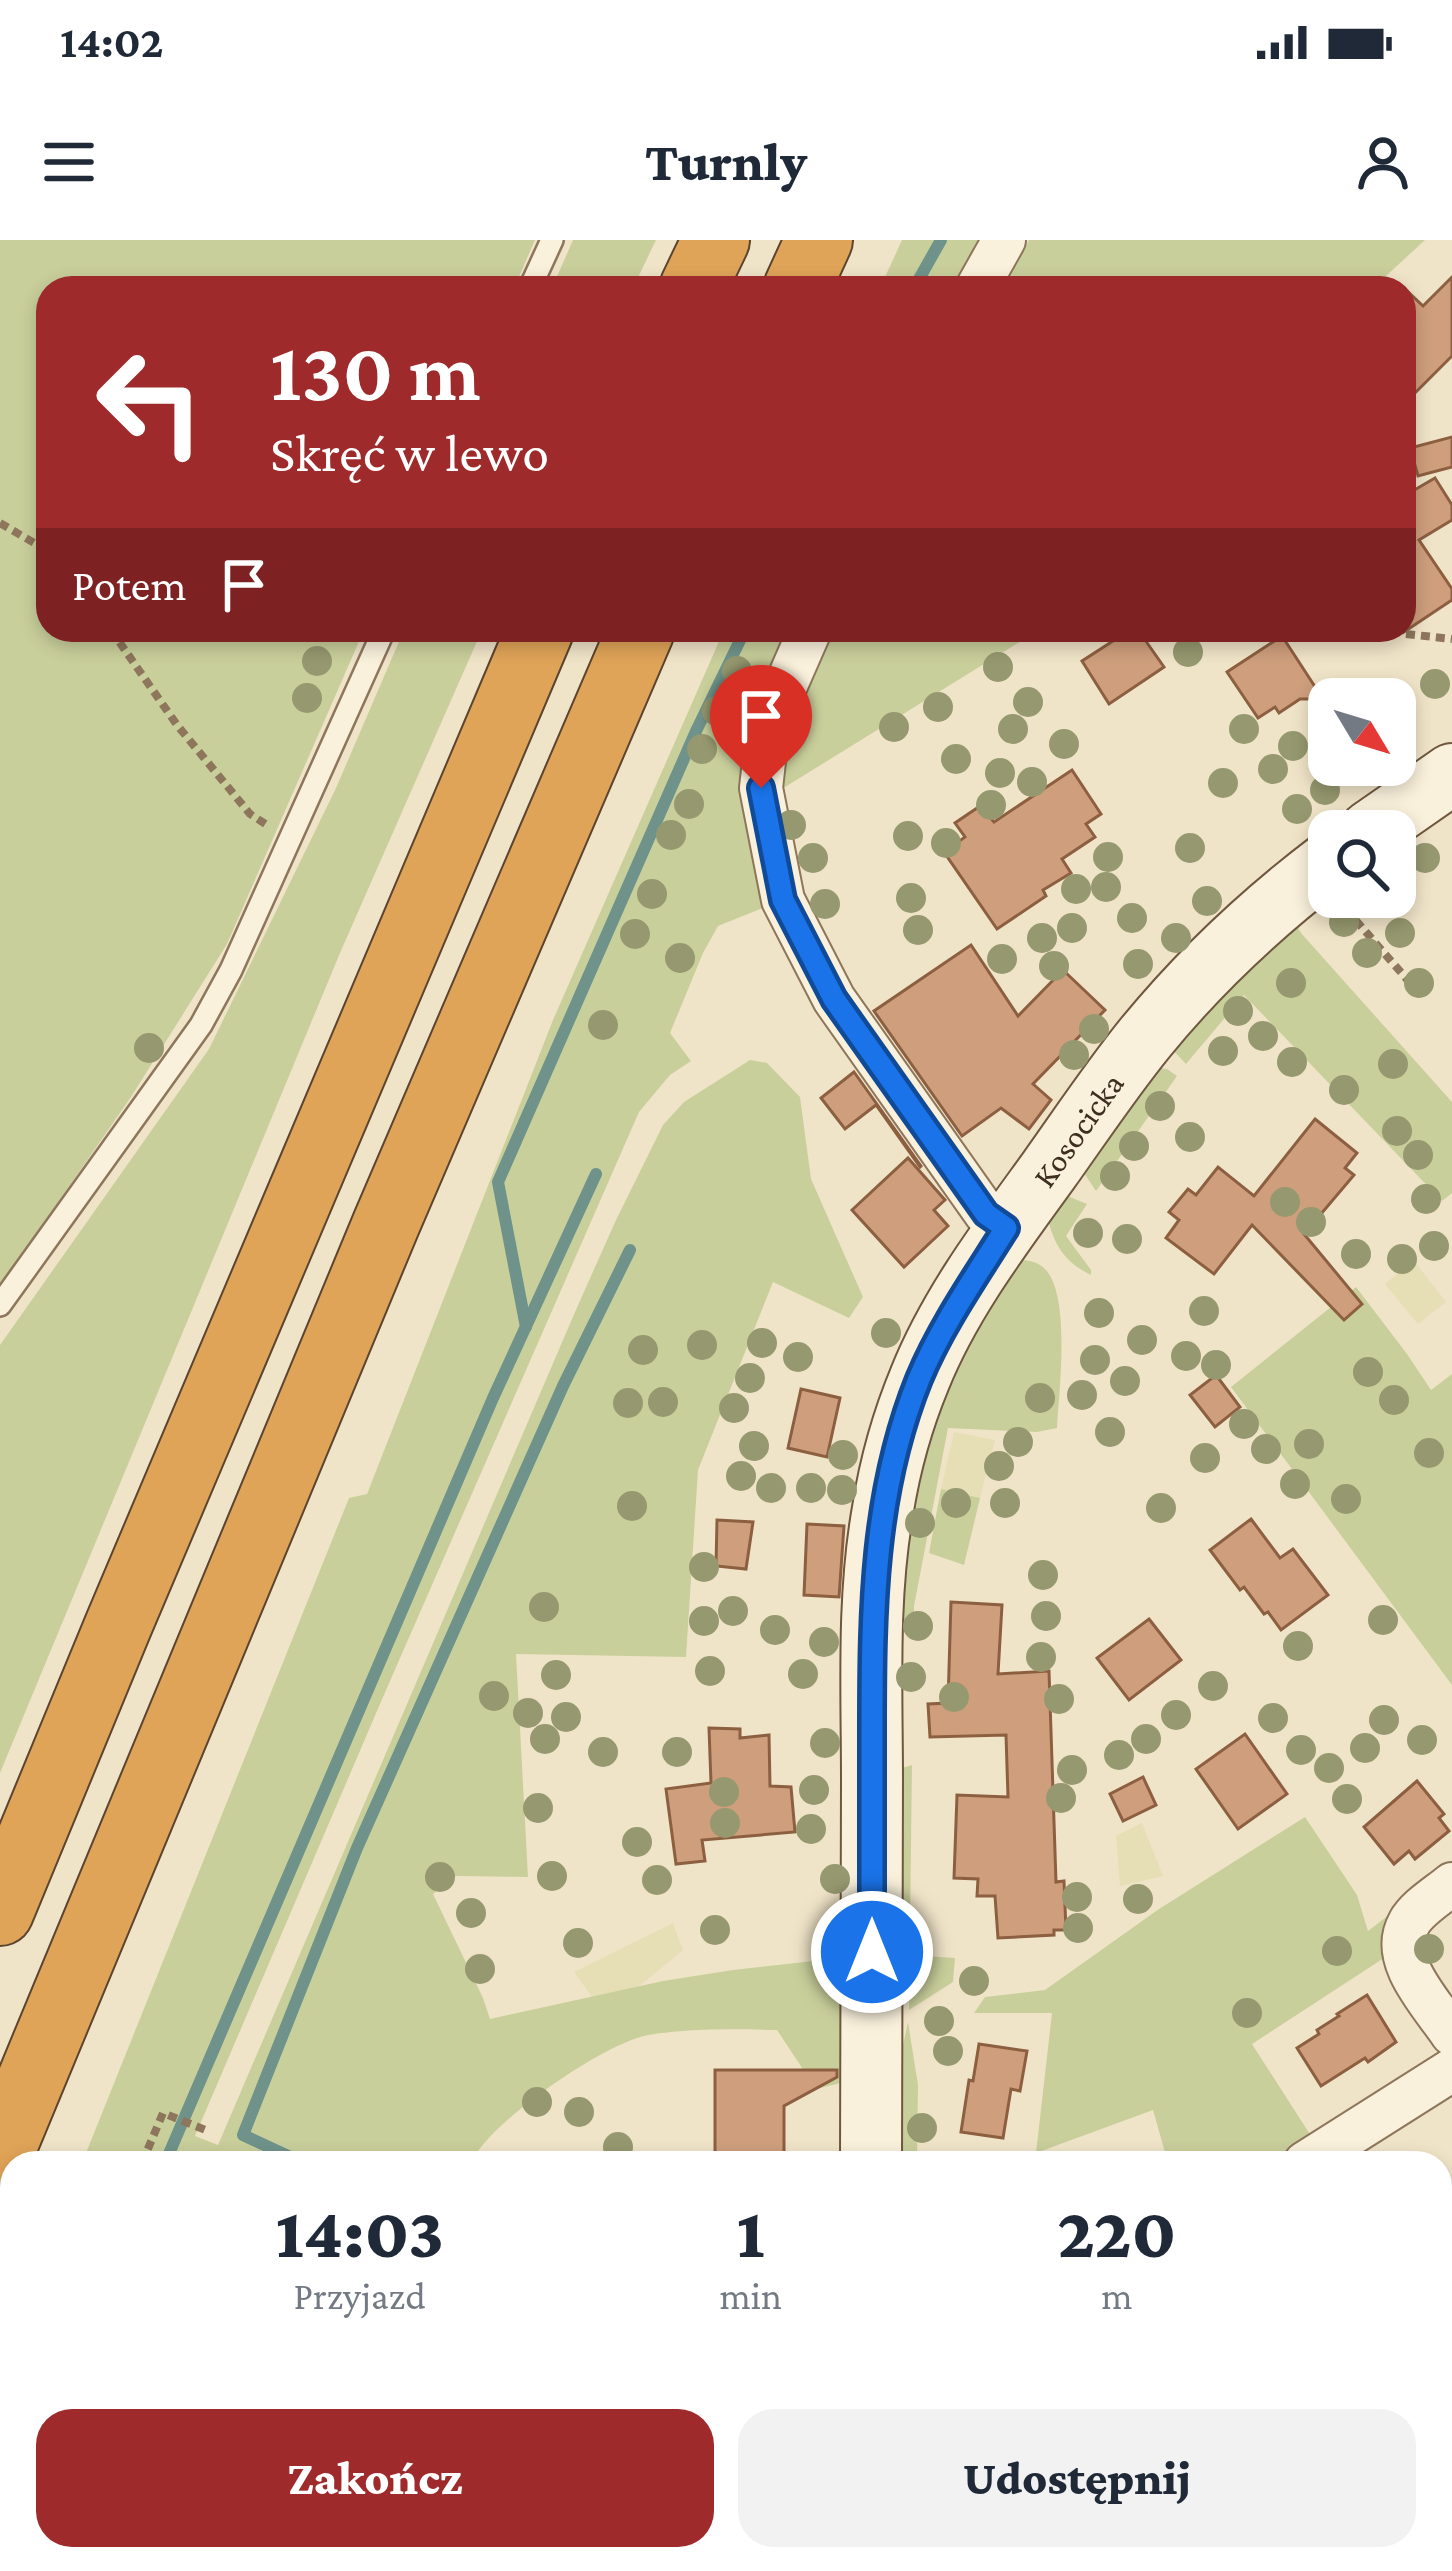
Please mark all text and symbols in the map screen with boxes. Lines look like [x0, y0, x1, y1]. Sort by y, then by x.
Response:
text: 14:02 [60, 17, 163, 67]
icon: menu [36, 129, 102, 195]
icon: person [1350, 129, 1416, 195]
text: Turnly [645, 132, 807, 192]
icon: left [72, 324, 228, 480]
text: 130 m [270, 325, 481, 418]
text: Skręć w lewo [270, 423, 549, 483]
icon: arrive [211, 552, 277, 618]
text: Potem [72, 560, 187, 610]
pin [710, 665, 812, 788]
north arrow [1308, 678, 1416, 786]
map controls [1308, 678, 1416, 918]
icon: arrive [728, 683, 794, 749]
button: search [1308, 810, 1416, 918]
street label: Kosocicka [1025, 1065, 1131, 1194]
position arrow [809, 1889, 935, 2015]
text: 14:03 [275, 2192, 444, 2272]
text: 1 [737, 2192, 765, 2272]
text: 220 [1057, 2192, 1177, 2272]
text: Przyjazd [294, 2274, 426, 2317]
text: min [719, 2274, 782, 2317]
text: m [1101, 2274, 1133, 2317]
button: Zakończ [36, 2409, 714, 2547]
button: Udostępnij [738, 2409, 1416, 2547]

